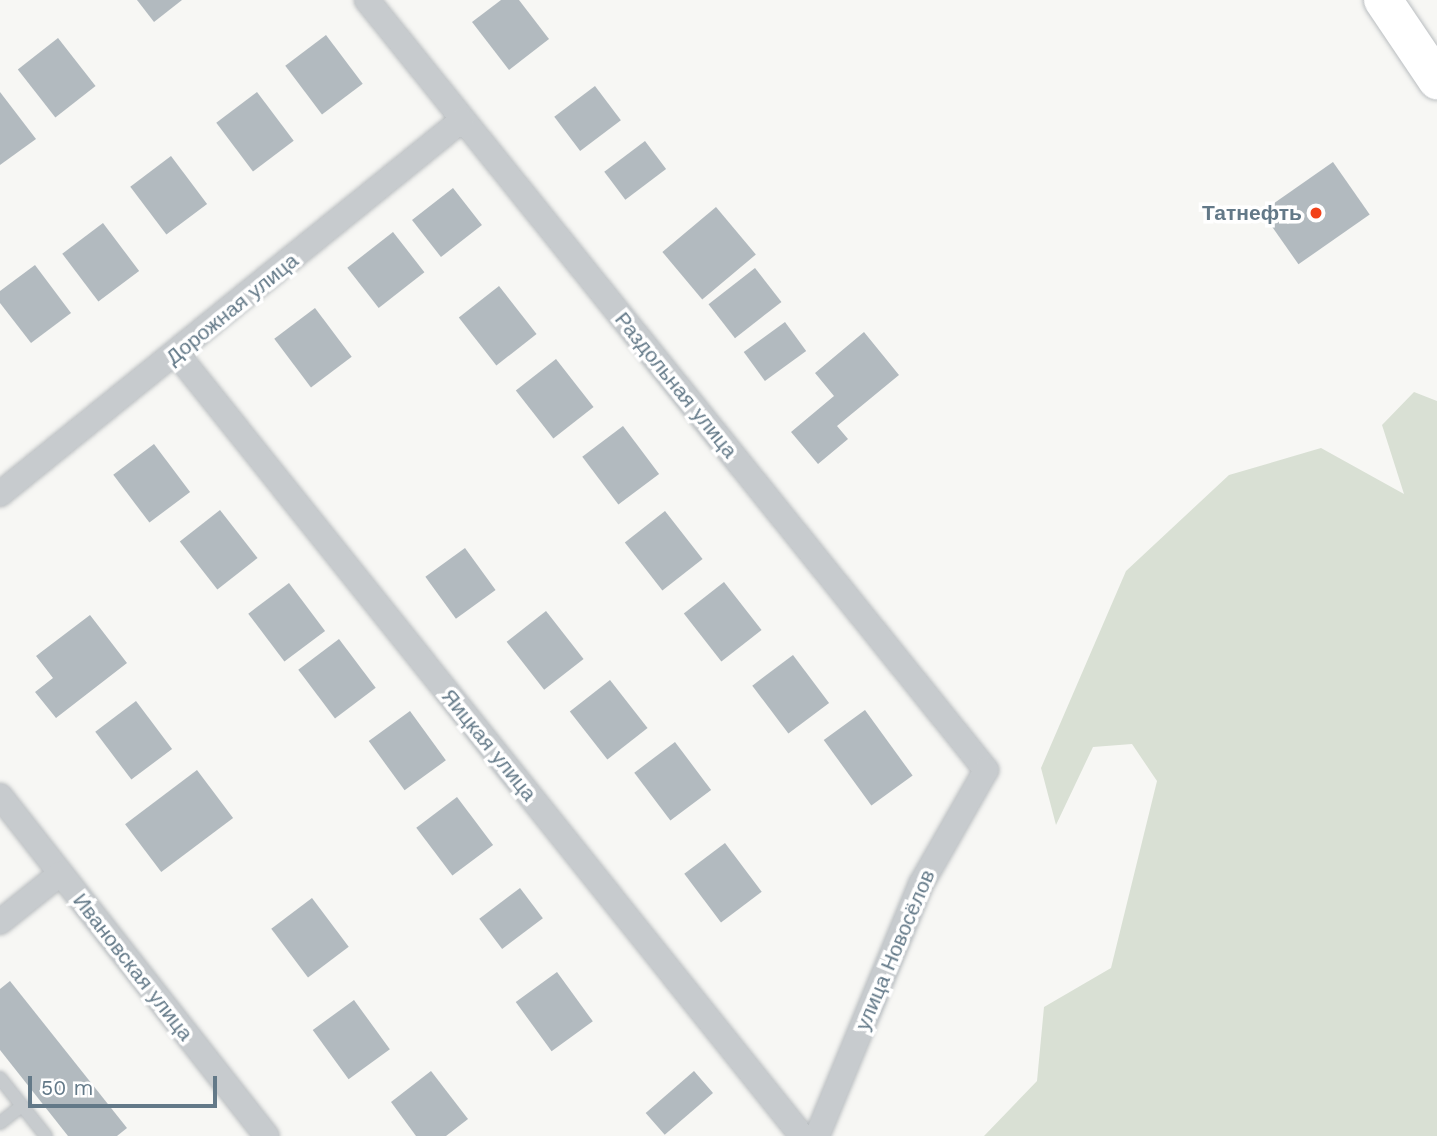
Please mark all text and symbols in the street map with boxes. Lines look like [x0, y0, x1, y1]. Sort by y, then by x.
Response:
place label: Татнефть [1202, 200, 1302, 226]
marker: Татнефть [1308, 205, 1324, 221]
street label: Дорожная улица [161, 248, 303, 370]
street label: Раздольная улица [610, 307, 742, 463]
street label: Яицкая улица [436, 684, 542, 806]
street label: улица Новосёлов [850, 866, 940, 1034]
street label: Ивановская улица [68, 888, 198, 1046]
scale bar [32, 1062, 220, 1106]
text: 50 m [41, 1075, 93, 1100]

